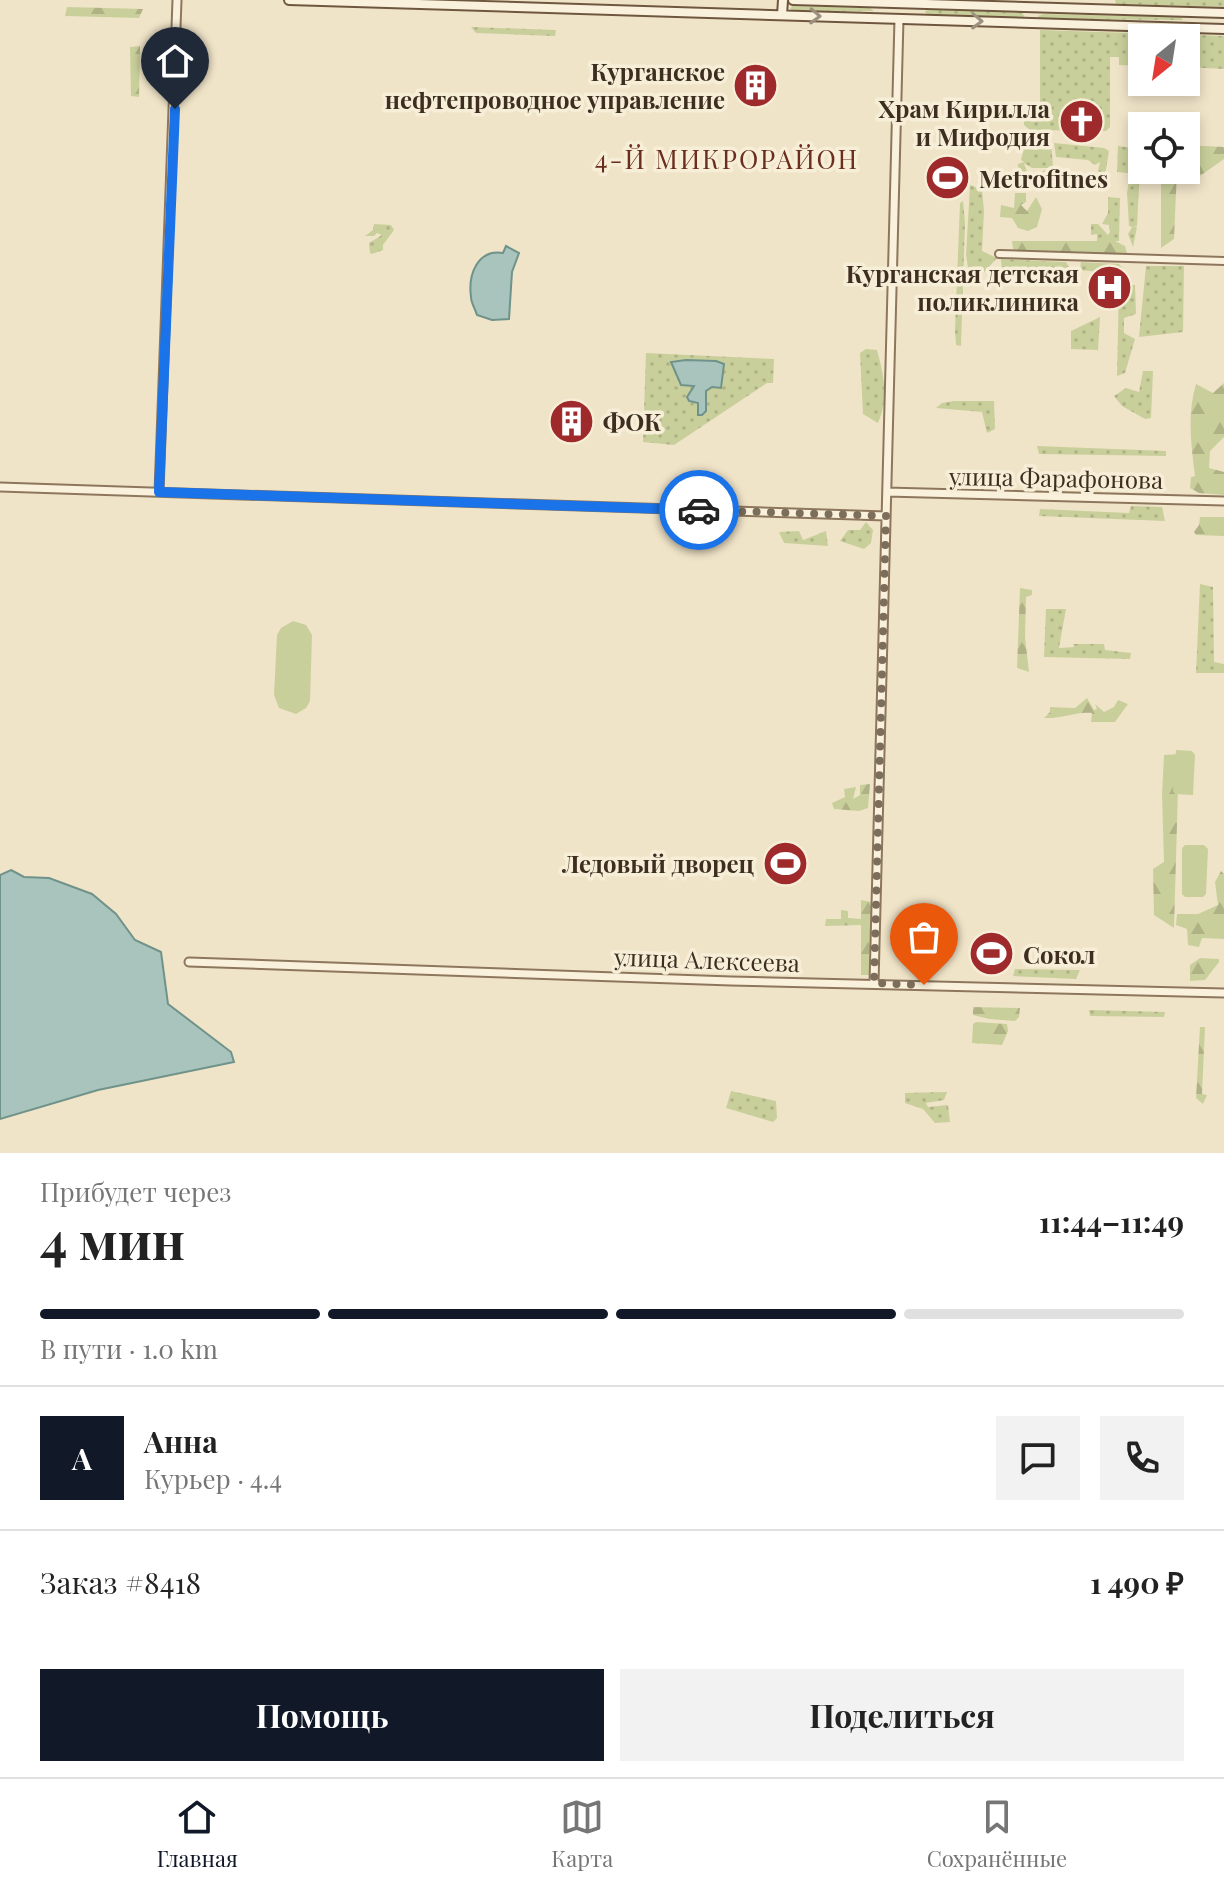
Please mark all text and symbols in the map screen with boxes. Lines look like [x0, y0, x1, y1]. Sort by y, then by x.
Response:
one-way arrow [809, 8, 822, 25]
one-way arrow [971, 13, 984, 30]
north arrow [1128, 24, 1200, 96]
map controls [1128, 24, 1200, 184]
pin [141, 27, 209, 109]
icon: home [153, 39, 197, 83]
place label: Курганское нефтепроводное управление [385, 55, 725, 115]
building icon: Курганское нефтепроводное управление [732, 61, 780, 109]
place label: Храм Кирилла и Мифодия [878, 92, 1051, 152]
church icon: Храм Кирилла и Мифодия [1057, 98, 1105, 146]
button: locate [1128, 112, 1200, 184]
district label: 4-Й МИКРОРАЙОН [595, 141, 859, 176]
sports icon: Metrofitnes [924, 154, 972, 202]
place label: Metrofitnes [979, 162, 1108, 194]
place label: Курганская детская поликлиника [846, 257, 1080, 317]
hospital icon: Курганская детская поликлиника [1086, 263, 1134, 311]
building icon: ФОК [548, 397, 596, 445]
place label: ФОК [603, 405, 662, 437]
street label: улица Фарафонова [948, 459, 1163, 495]
courier [659, 470, 739, 550]
icon: car [677, 488, 721, 532]
sports icon: Ледовый дворец [761, 839, 809, 887]
place label: Ледовый дворец [561, 847, 754, 879]
pin [890, 903, 958, 985]
icon: bag [902, 915, 946, 959]
sports icon: Сокол [968, 930, 1016, 978]
place label: Сокол [1023, 938, 1095, 970]
street label: улица Алексеева [613, 940, 801, 978]
text: Прибудет через [40, 1174, 232, 1209]
text: 11:44–11:49 [1039, 1201, 1184, 1241]
text: 4 мин [40, 1204, 185, 1273]
text: В пути · 1.0 km [40, 1331, 218, 1366]
button: chat [996, 1416, 1080, 1500]
button: phone [1100, 1416, 1184, 1500]
text: Анна [144, 1421, 218, 1461]
text: А [72, 1438, 92, 1478]
text: Курьер · 4.4 [144, 1461, 282, 1496]
text: Заказ #8418 [40, 1562, 201, 1602]
text: 1 490 ₽ [1090, 1562, 1184, 1602]
button: Помощь [40, 1669, 604, 1761]
button: Поделиться [620, 1669, 1184, 1761]
tab: Главная [157, 1795, 238, 1873]
tab: Карта [551, 1795, 613, 1873]
tab: Сохранённые [927, 1795, 1067, 1873]

